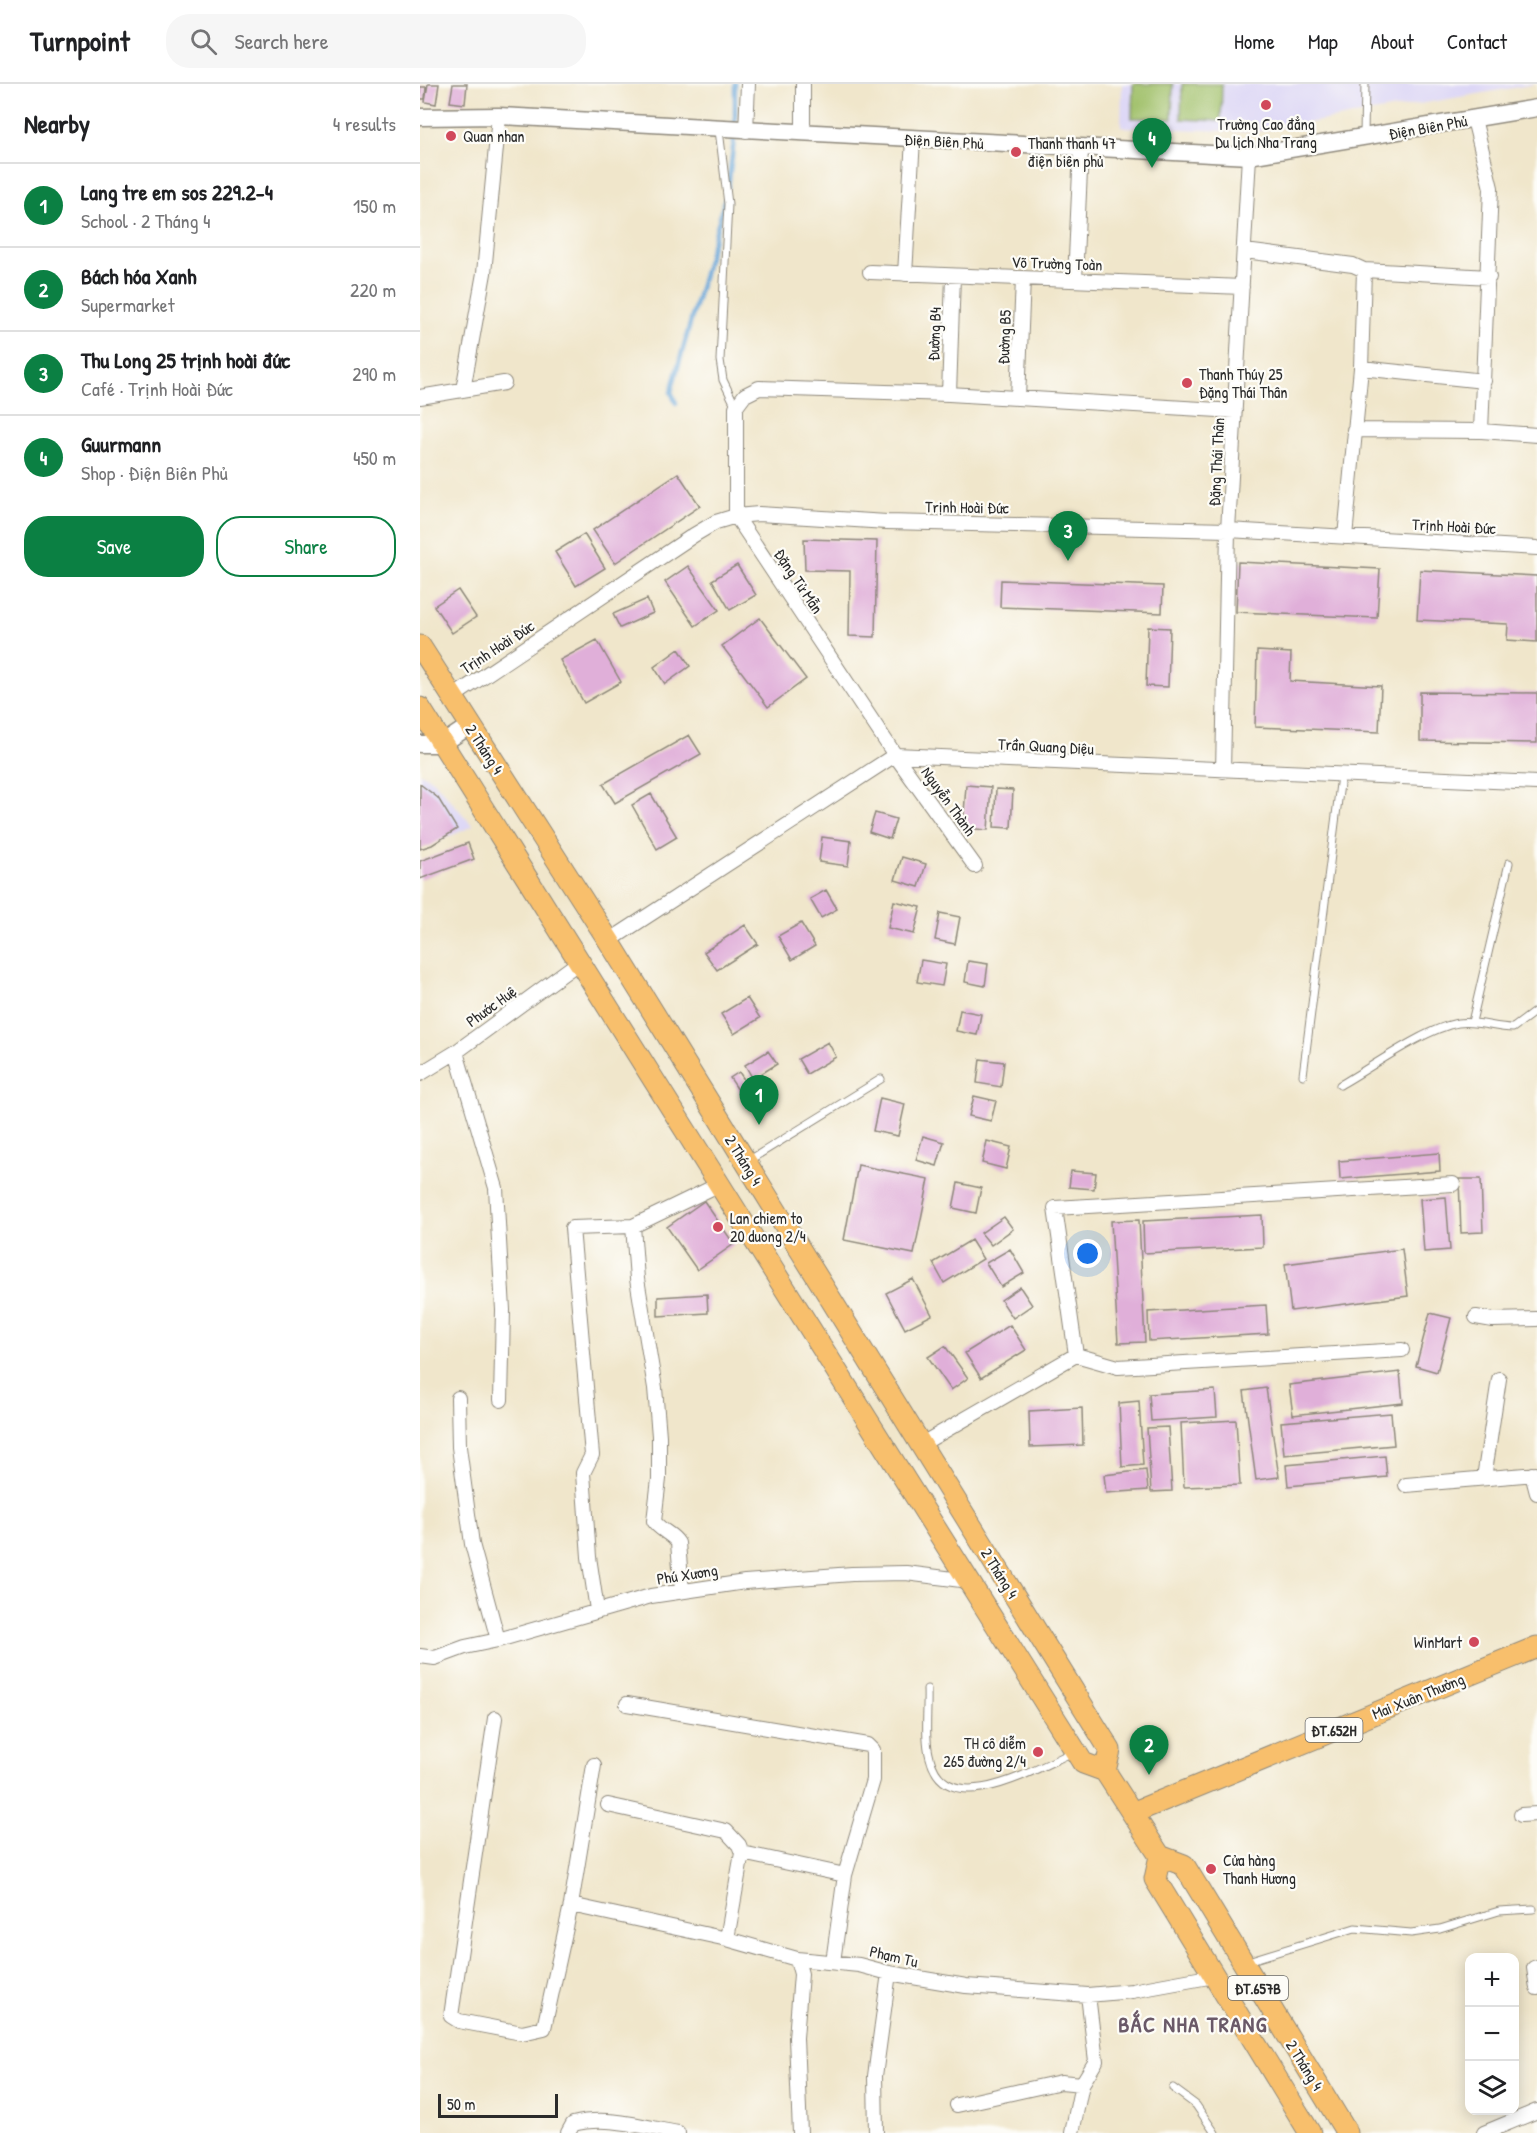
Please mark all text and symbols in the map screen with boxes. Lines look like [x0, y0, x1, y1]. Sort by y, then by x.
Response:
search box [166, 14, 586, 68]
text: Turnpoint [30, 22, 130, 60]
icon: search [187, 25, 220, 58]
text: Search here [235, 26, 329, 56]
text: Home [1234, 27, 1275, 56]
text: Map [1308, 27, 1338, 56]
text: About [1371, 27, 1414, 56]
text: Contact [1447, 27, 1507, 56]
marker: Trường Cao đẳng Du lịch Nha Trang [1259, 98, 1273, 112]
text: Nearby [24, 106, 90, 141]
street label: Điện Biên Phủ [1387, 109, 1470, 145]
text: 4 results [333, 110, 396, 137]
place label: Trường Cao đẳng Du lịch Nha Trang [1215, 113, 1317, 153]
pin: 4 [1132, 118, 1172, 168]
place label: Quan nhan [463, 125, 525, 147]
street label: Điện Biên Phủ [904, 128, 985, 154]
marker: Quan nhan [444, 129, 458, 143]
place label: Thanh thanh 47 điện biên phủ [1028, 132, 1116, 172]
marker: Thanh thanh 47 điện biên phủ [1009, 145, 1023, 159]
text: Lang tre em sos 229.2-4 [81, 177, 273, 207]
text: 1 [40, 192, 47, 219]
text: 150 m [353, 192, 396, 219]
text: School · 2 Tháng 4 [81, 207, 211, 234]
street label: Võ Trường Toàn [1011, 250, 1103, 276]
text: Bách hóa Xanh [81, 261, 196, 291]
text: 2 [39, 276, 48, 303]
text: 220 m [350, 276, 396, 303]
text: Supermarket [81, 291, 175, 318]
street label: Đường B4 [922, 307, 946, 361]
street label: Đường B5 [992, 309, 1016, 365]
text: Thu Long 25 trịnh hoài đức [81, 345, 290, 375]
text: 3 [39, 360, 48, 387]
text: 290 m [352, 360, 396, 387]
place label: Thanh Thúy 25 Đặng Thái Thân [1199, 363, 1288, 403]
text: Café · Trịnh Hoài Đức [81, 375, 233, 402]
marker: Thanh Thúy 25 Đặng Thái Thân [1180, 376, 1194, 390]
street label: Đặng Thái Thân [1203, 417, 1229, 507]
text: Guurmann [81, 429, 161, 459]
text: 4 [40, 444, 47, 471]
text: 450 m [353, 444, 396, 471]
text: Shop · Điện Biên Phủ [81, 459, 228, 486]
street label: Trịnh Hoài Đức [925, 495, 1010, 519]
pin: 3 [1048, 512, 1088, 561]
street label: Trịnh Hoài Đức [1412, 513, 1497, 539]
button: Save [24, 516, 204, 577]
button: Share [216, 516, 396, 577]
street label: Đặng Tử Mẫn [769, 544, 829, 618]
street label: Trịnh Hoài Đức [456, 615, 539, 679]
street label: 2 Tháng 4 [461, 720, 509, 778]
street label: Trần Quang Diệu [998, 733, 1095, 760]
street label: Nguyễn Thành [916, 762, 982, 840]
street label: Phước Huệ [461, 980, 521, 1032]
pin: 1 [740, 1076, 778, 1125]
street label: 2 Tháng 4 [720, 1131, 768, 1189]
place label: Lan chiem to 20 duong 2/4 [730, 1207, 806, 1247]
marker: Lan chiem to 20 duong 2/4 [711, 1220, 725, 1234]
your location [1073, 1239, 1102, 1268]
street label: 2 Tháng 4 [976, 1544, 1024, 1602]
street label: Phú Xương [655, 1558, 719, 1590]
place label: WinMart [1414, 1631, 1462, 1653]
marker: WinMart [1467, 1635, 1481, 1649]
street label: Mai Xuân Thưởng [1369, 1668, 1467, 1724]
road number: ĐT.652H [1306, 1718, 1362, 1742]
pin: 2 [1130, 1726, 1168, 1775]
place label: TH cô diễm 265 đường 2/4 [943, 1732, 1026, 1772]
marker: TH cô diễm 265 đường 2/4 [1031, 1745, 1045, 1759]
place label: Cửa hàng Thanh Hương [1223, 1849, 1296, 1889]
marker: Cửa hàng Thanh Hương [1204, 1862, 1218, 1876]
street label: Phạm Tu [868, 1940, 921, 1972]
map controls [1465, 1953, 1519, 2115]
button: + [1465, 1953, 1519, 2007]
road number: ĐT.657B [1228, 1976, 1288, 2000]
button: − [1465, 2007, 1519, 2061]
district label: BẮC NHA TRANG [1118, 2009, 1268, 2039]
street label: 2 Tháng 4 [1281, 2036, 1329, 2094]
button: layers [1465, 2061, 1519, 2115]
scale bar [438, 2091, 558, 2118]
text: 50 m [447, 2093, 476, 2115]

